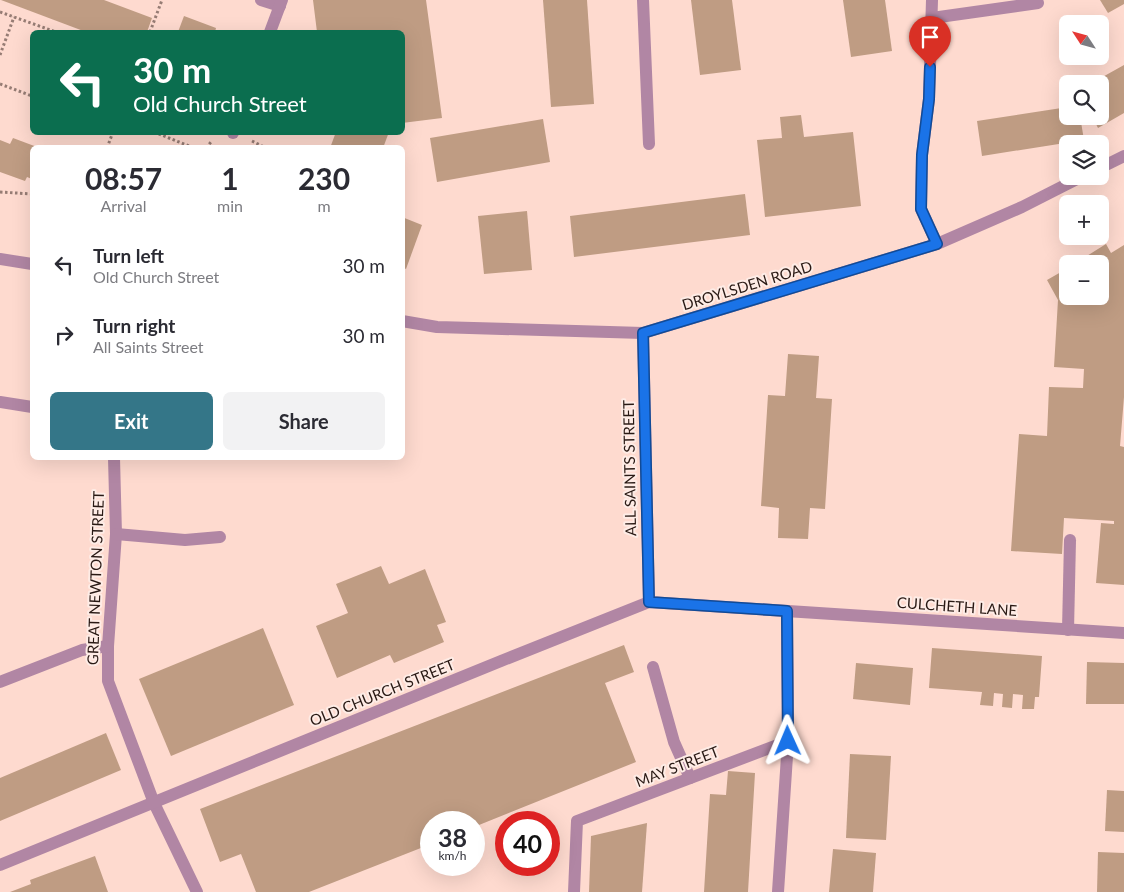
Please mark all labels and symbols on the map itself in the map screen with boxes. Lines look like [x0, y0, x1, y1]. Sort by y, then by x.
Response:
north arrow [1059, 15, 1109, 65]
pin [909, 16, 951, 67]
street label: DROYLSDEN ROAD [680, 257, 814, 313]
street label: ALL SAINTS STREET [619, 400, 639, 536]
street label: GREAT NEWTON STREET [83, 490, 107, 665]
street label: CULCHETH LANE [896, 593, 1018, 619]
street label: OLD CHURCH STREET [307, 655, 457, 729]
position arrow [761, 714, 813, 766]
street label: MAY STREET [633, 742, 722, 790]
speed limit sign: 40 [495, 811, 560, 876]

